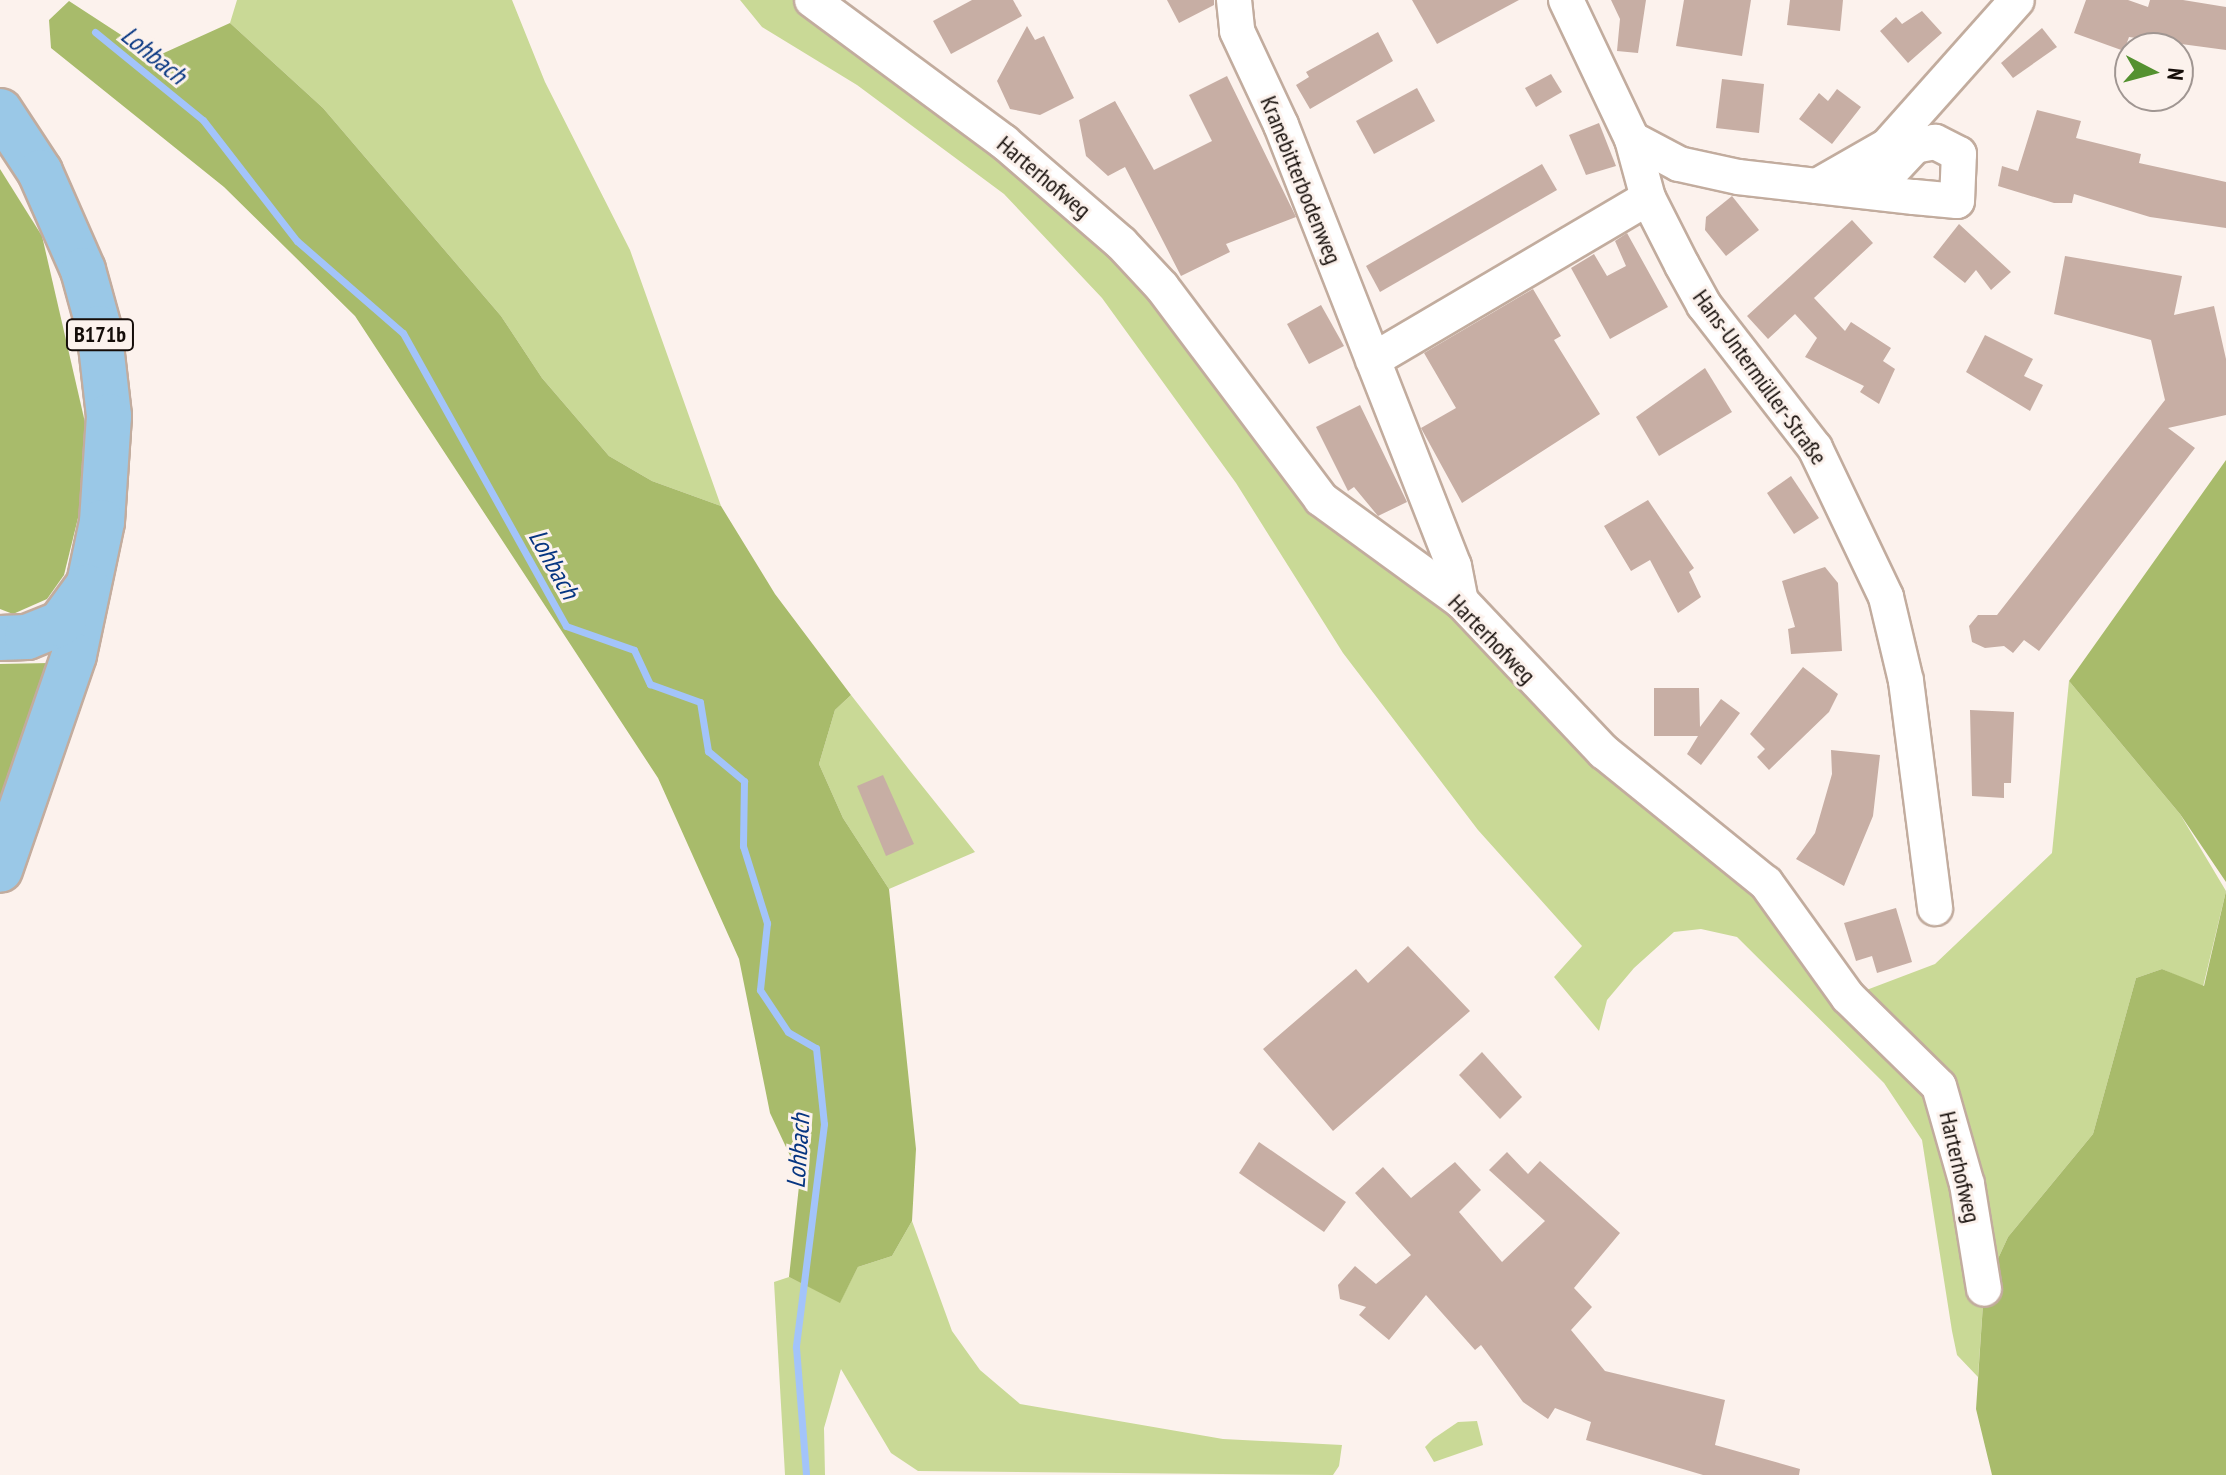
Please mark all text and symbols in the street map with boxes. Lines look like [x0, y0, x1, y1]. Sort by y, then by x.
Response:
water label: Lohbach [115, 19, 193, 91]
north arrow [2114, 32, 2194, 112]
text: N [2161, 67, 2190, 82]
street label: Kranebitterbodenweg [1254, 92, 1348, 268]
street label: Harterhofweg [991, 130, 1097, 224]
street label: Hans-Untermüller-Straße [1687, 284, 1833, 470]
road number: B171b [64, 317, 136, 353]
water label: Lohbach [522, 524, 586, 604]
street label: Harterhofweg [1442, 588, 1542, 690]
street label: Harterhofweg [1933, 1109, 1987, 1225]
water label: Lohbach [780, 1113, 816, 1189]

